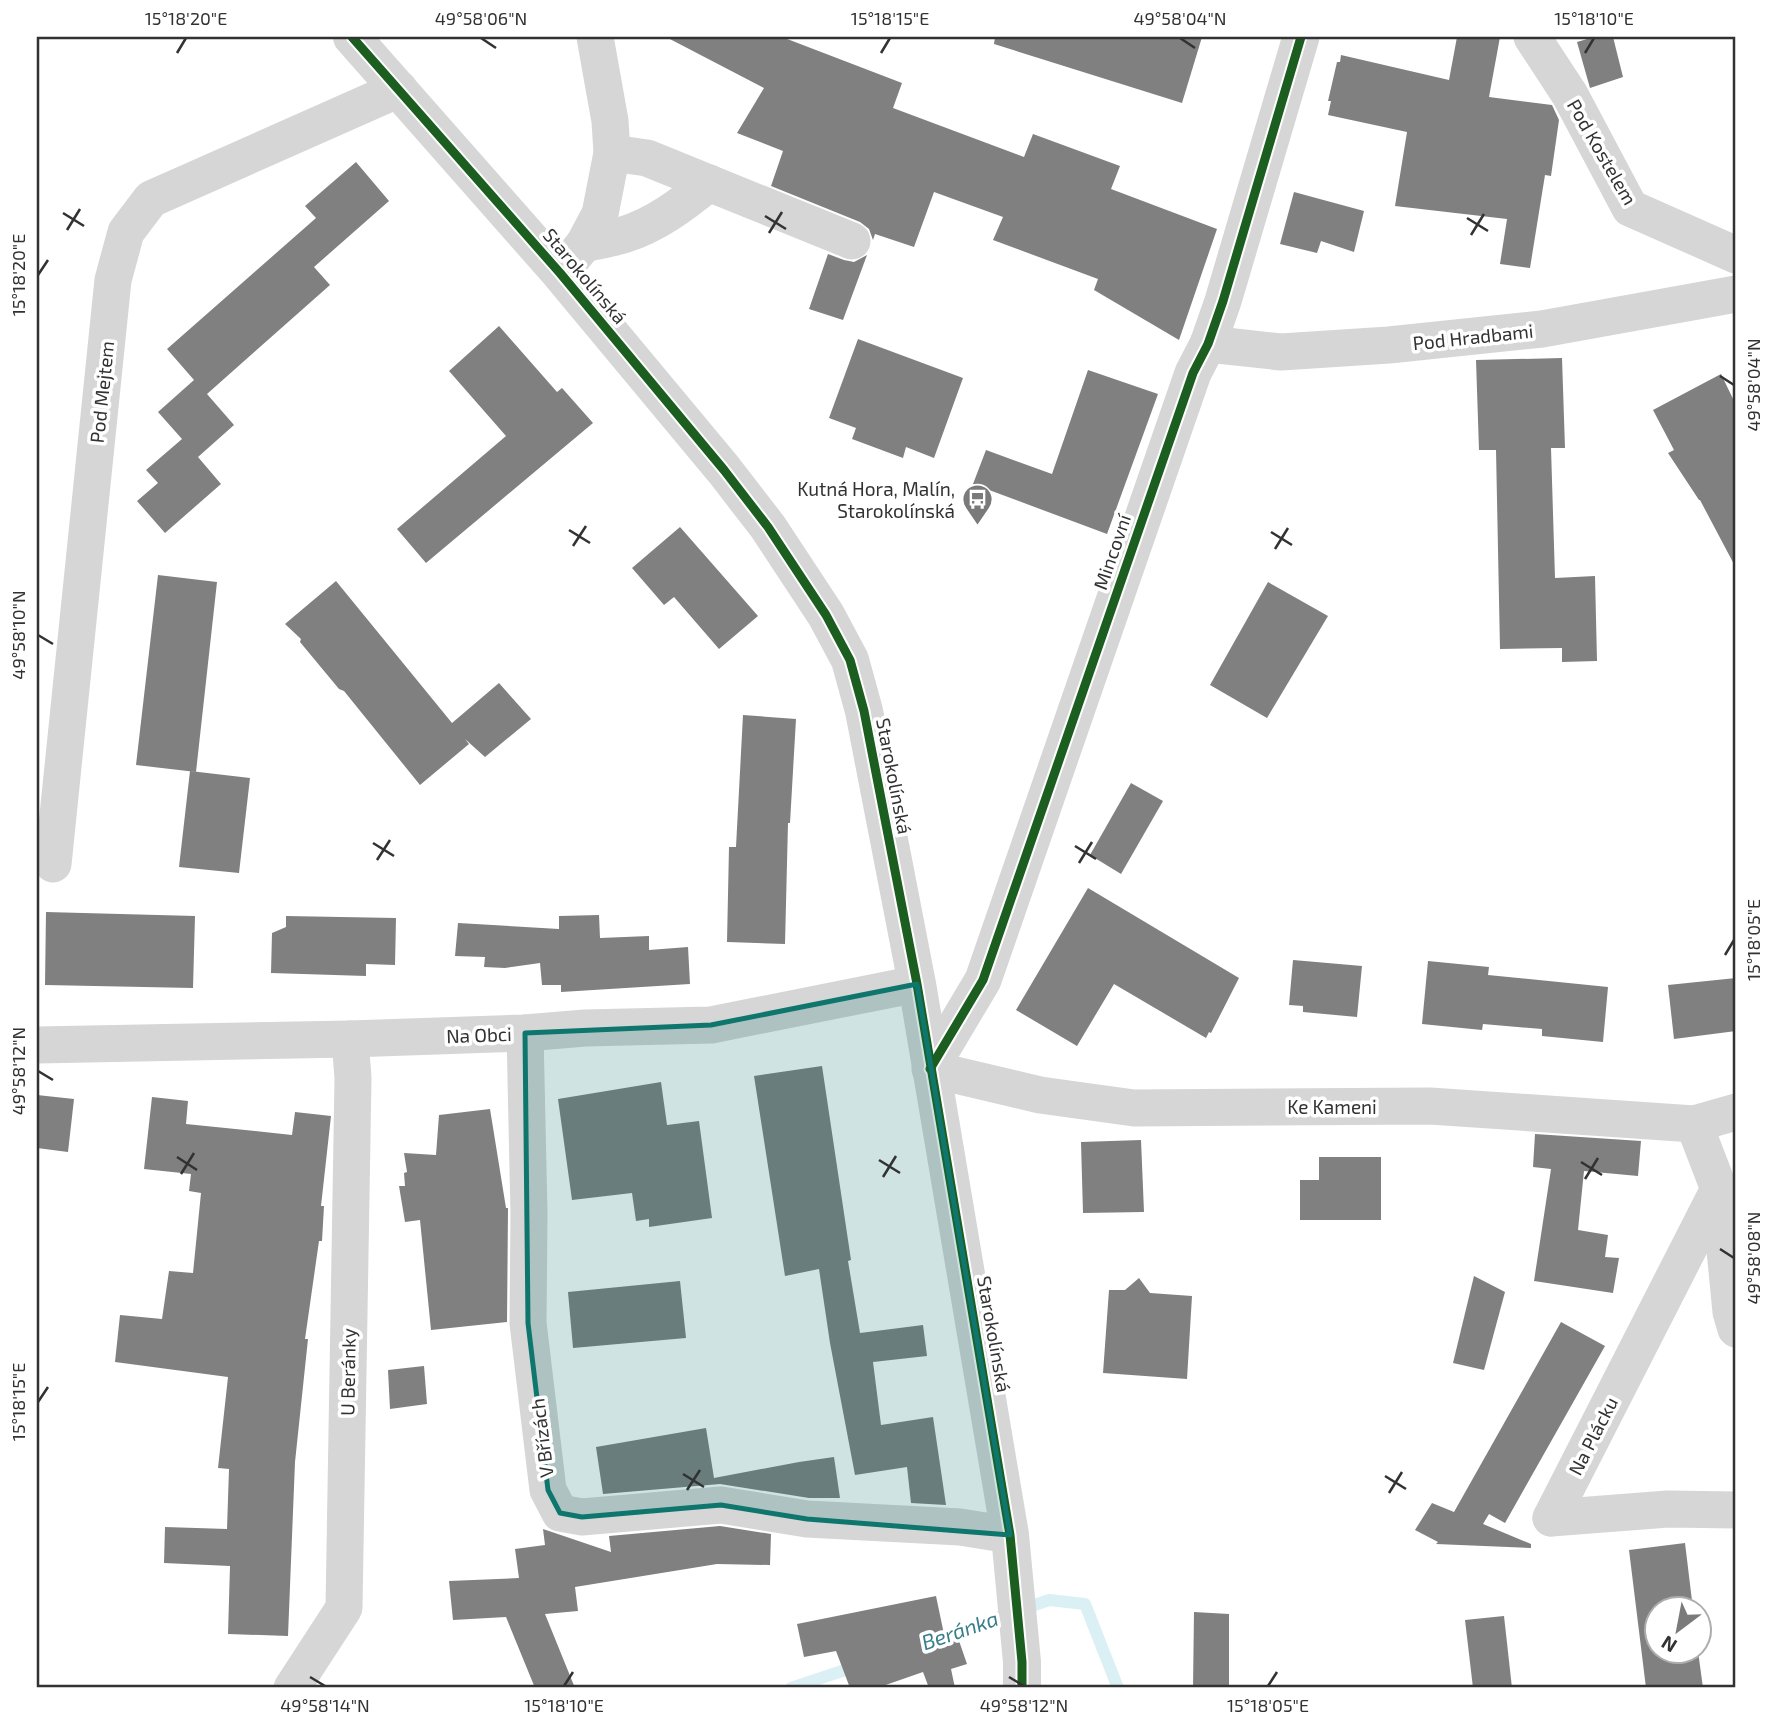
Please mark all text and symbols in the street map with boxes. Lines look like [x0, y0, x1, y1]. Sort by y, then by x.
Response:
text: 15°18'20"E [145, 7, 227, 29]
text: 49°58'06"N [435, 7, 527, 29]
text: 15°18'15"E [851, 7, 929, 29]
text: 49°58'04"N [1133, 7, 1227, 29]
text: 15°18'10"E [1554, 7, 1634, 29]
street label: Pod Kostelem [1563, 95, 1642, 209]
street label: Starokolínská [539, 223, 632, 328]
text: 15°18'20"E [7, 234, 29, 316]
street label: Pod Hradbami [1411, 319, 1534, 354]
text: 49°58'04"N [1742, 338, 1764, 432]
street label: Pod Mejtem [85, 340, 118, 444]
place label: Kutná Hora, Malín, Starokolínská [797, 477, 955, 522]
bus stop icon: Kutná Hora, Malín, Starokolínská [961, 483, 995, 527]
street label: Mincovní [1088, 510, 1136, 592]
text: 49°58'10"N [7, 590, 29, 680]
street label: Starokolínská [872, 716, 917, 836]
text: 15°18'05"E [1742, 899, 1764, 981]
street label: Na Obci [446, 1022, 512, 1047]
text: 49°58'12"N [7, 1027, 29, 1115]
street label: Ke Kameni [1287, 1095, 1377, 1118]
text: 49°58'08"N [1742, 1211, 1764, 1305]
street label: Starokolínská [973, 1274, 1016, 1394]
street label: U Beránky [335, 1328, 360, 1416]
text: 15°18'15"E [7, 1363, 29, 1441]
street label: Na Plácku [1563, 1393, 1622, 1479]
street label: V Břízách [525, 1397, 558, 1479]
north arrow [1644, 1596, 1714, 1666]
water label: Beránka [918, 1605, 1001, 1654]
text: N [1657, 1631, 1681, 1658]
text: 49°58'14"N [280, 1694, 370, 1716]
text: 15°18'10"E [524, 1694, 604, 1716]
text: 49°58'12"N [980, 1694, 1068, 1716]
text: 15°18'05"E [1227, 1694, 1309, 1716]

